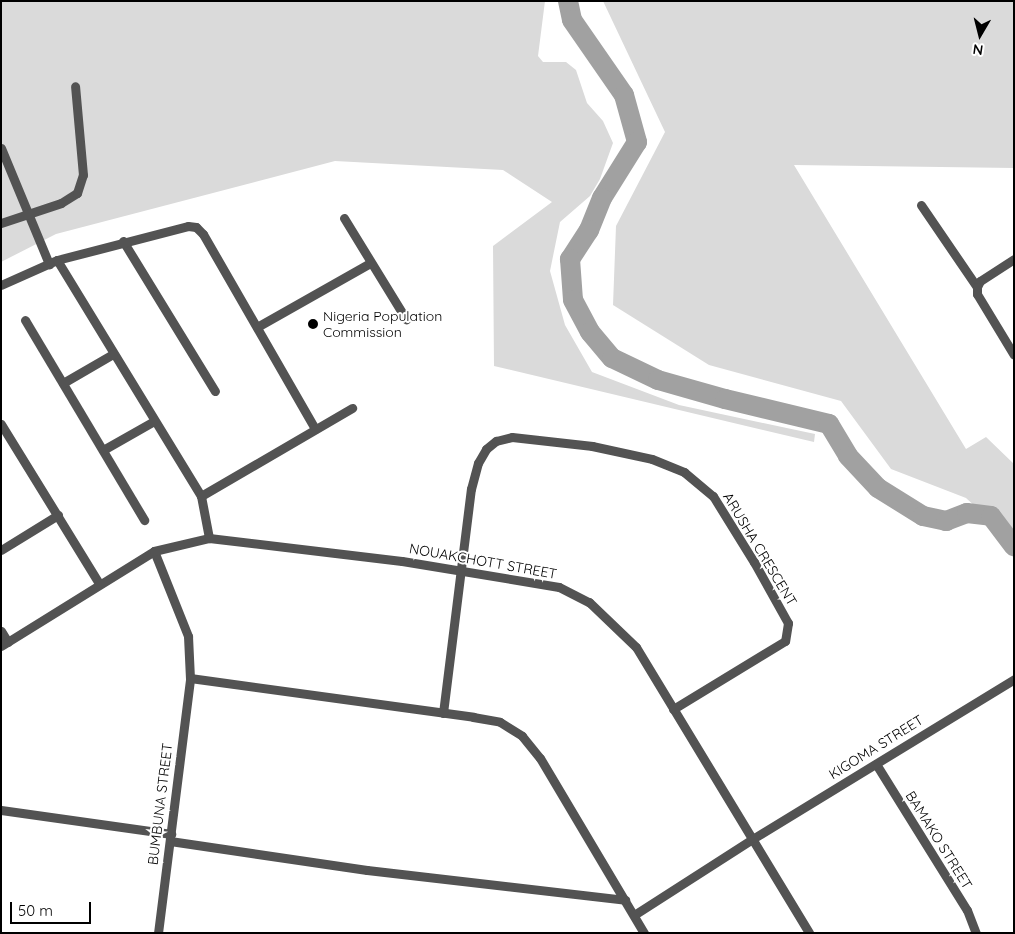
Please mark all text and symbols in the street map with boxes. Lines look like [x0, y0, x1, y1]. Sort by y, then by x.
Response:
north arrow [955, 10, 1005, 60]
text: N [972, 40, 984, 59]
place label: Nigeria Population Commission [323, 308, 442, 341]
marker: Nigeria Population Commission [307, 318, 319, 330]
street label: ARUSHA CRESCENT [720, 489, 800, 609]
street label: NOUAKCHOTT STREET [408, 540, 558, 582]
street label: KIGOMA STREET [826, 711, 926, 783]
street label: BUMBUNA STREET [144, 742, 176, 866]
street label: BAMAKO STREET [902, 788, 976, 892]
scale bar [12, 892, 94, 924]
text: 50 m [18, 901, 53, 920]

